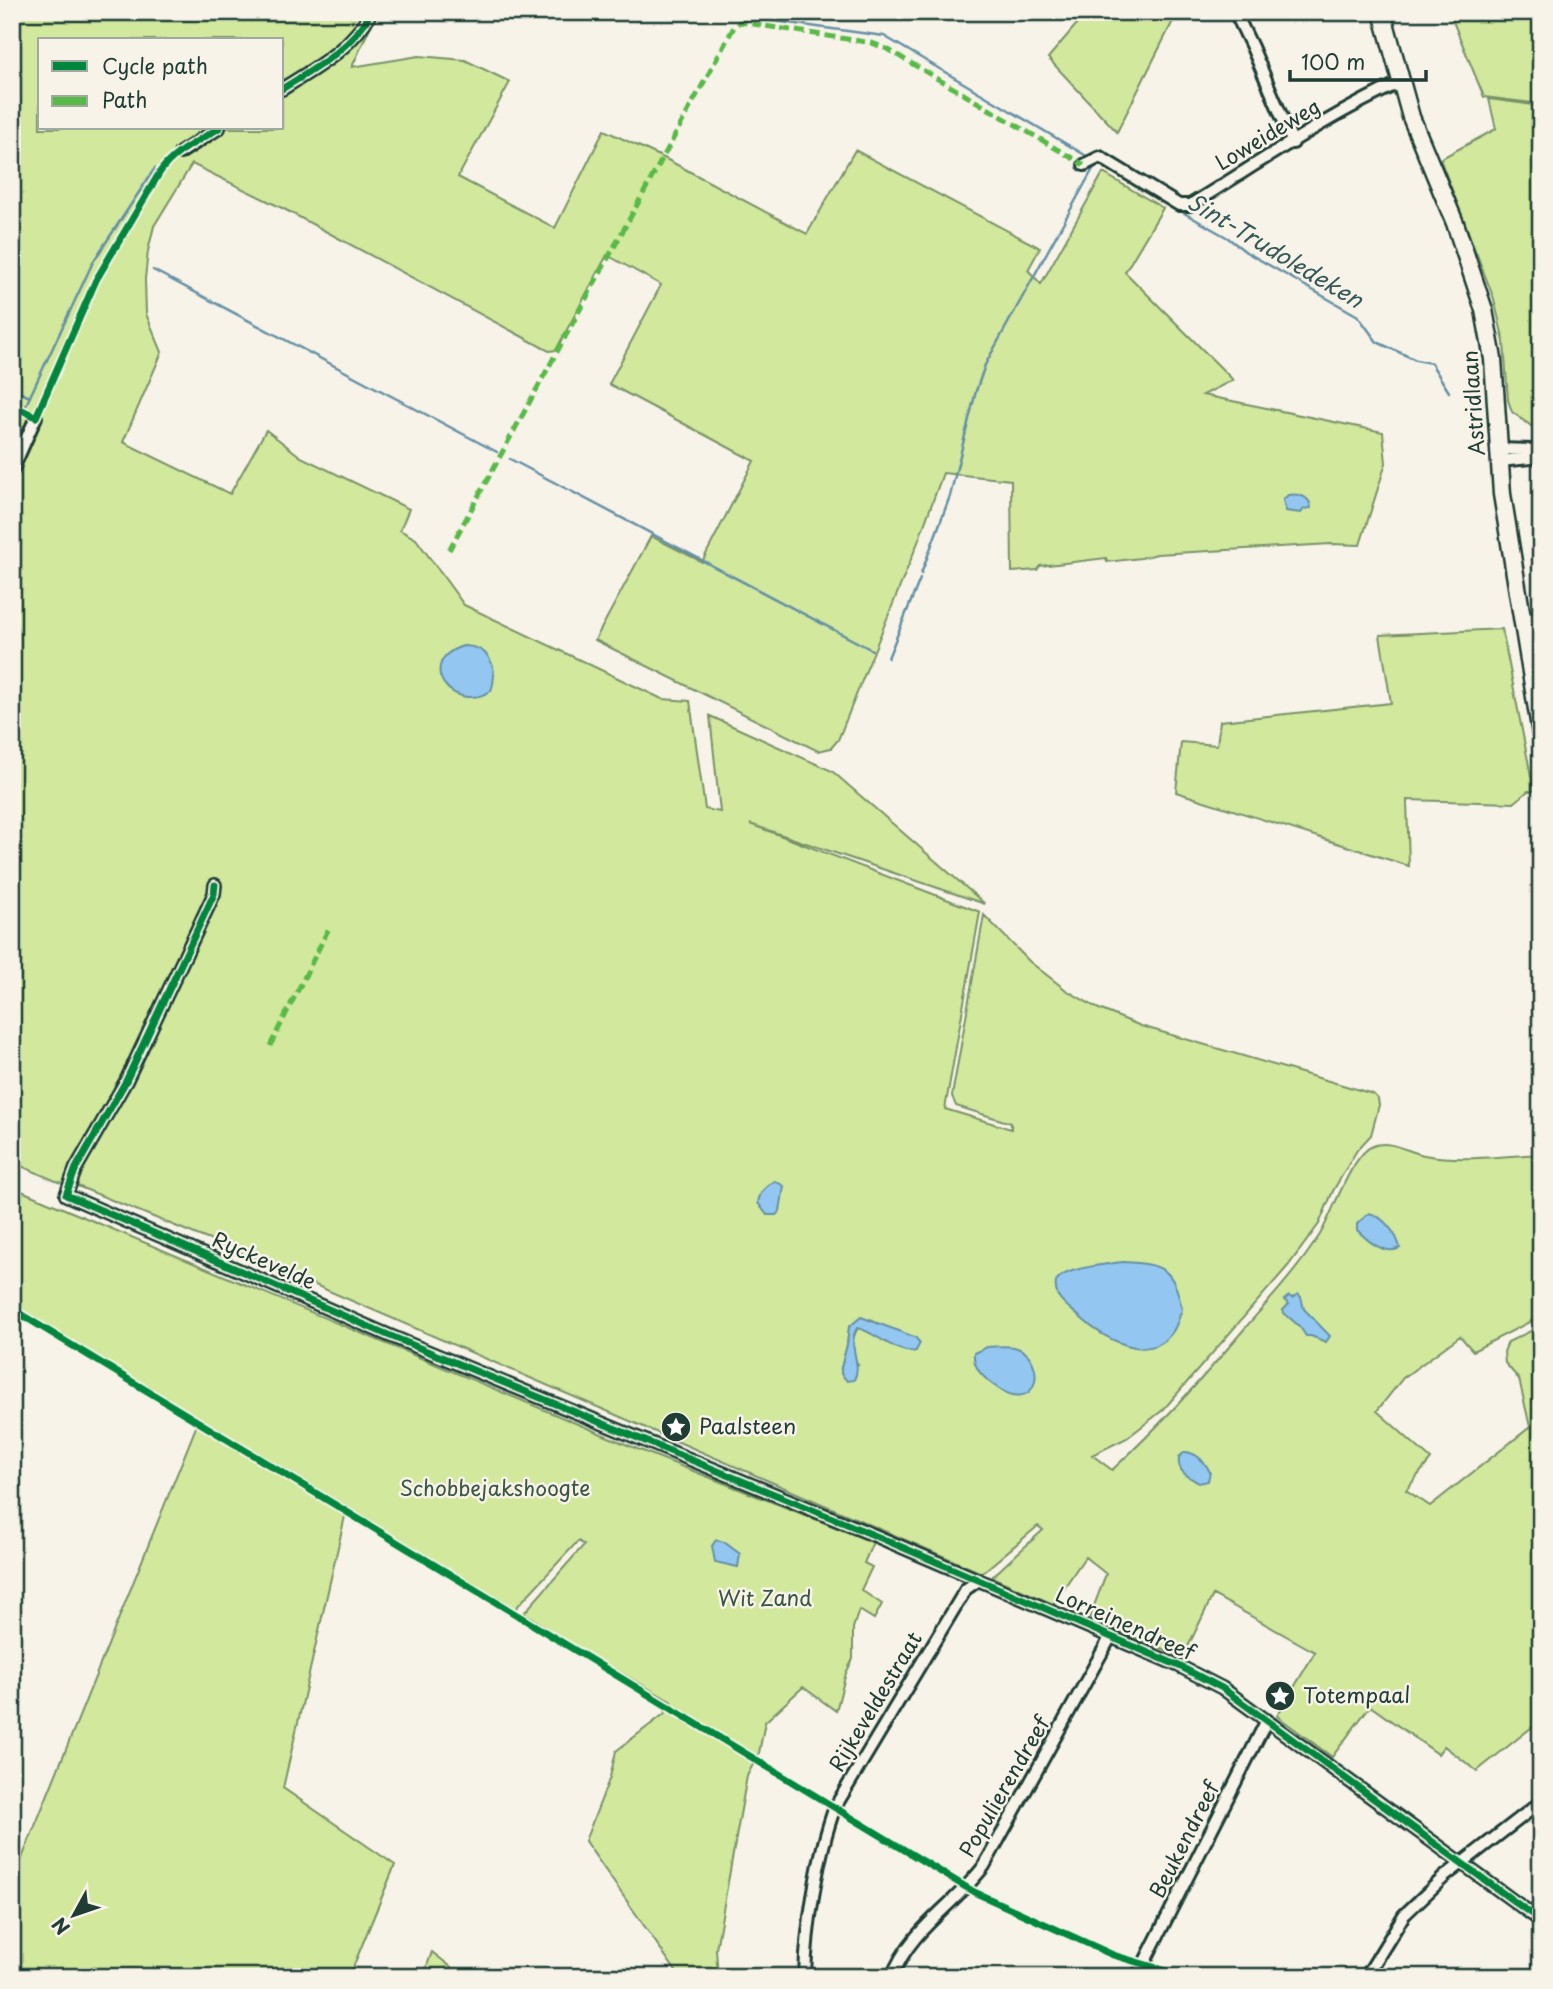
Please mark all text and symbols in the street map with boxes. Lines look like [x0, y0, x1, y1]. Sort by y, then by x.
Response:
legend [38, 38, 284, 130]
scale bar [1290, 38, 1427, 82]
text: 100 m [1301, 45, 1365, 77]
text: Cycle path [102, 49, 208, 81]
text: Path [102, 83, 147, 115]
street label: Loweideweg [1208, 89, 1326, 177]
water label: Sint-Trudoledeken [1181, 183, 1371, 317]
street label: Astridlaan [1452, 349, 1492, 457]
street label: Ryckevelde [208, 1222, 322, 1296]
place label: Paalsteen [699, 1409, 796, 1441]
place icon: Paalsteen [659, 1410, 693, 1444]
park label: Schobbejakshoogte [400, 1471, 590, 1503]
street label: Lorreinendreef [1051, 1577, 1202, 1668]
park label: Wit Zand [718, 1581, 812, 1613]
street label: Rijkeveldestraat [820, 1625, 929, 1777]
place label: Totempaal [1303, 1678, 1410, 1710]
place icon: Totempaal [1263, 1679, 1297, 1713]
street label: Populierendreef [950, 1708, 1057, 1862]
street label: Beukendreef [1140, 1774, 1227, 1903]
north arrow [38, 1881, 108, 1951]
text: N [45, 1912, 76, 1941]

